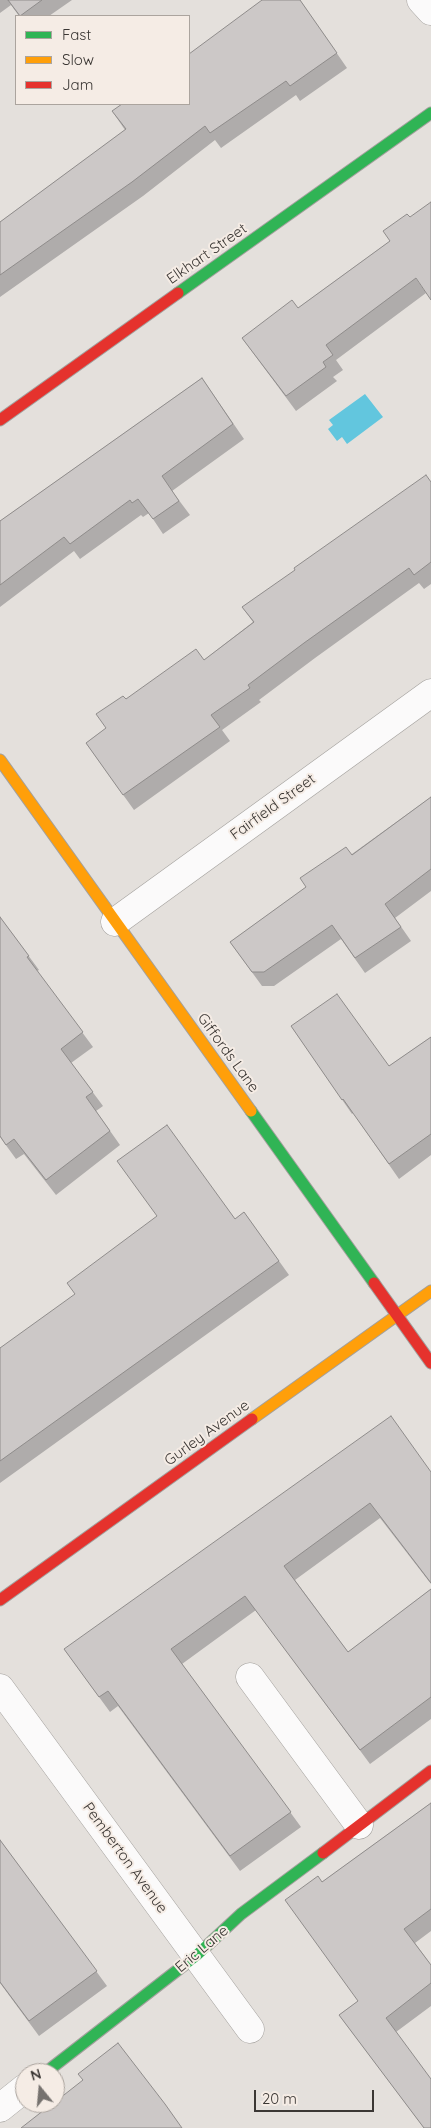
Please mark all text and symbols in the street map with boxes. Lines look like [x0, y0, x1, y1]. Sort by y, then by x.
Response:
legend [15, 15, 190, 105]
text: Fast [62, 25, 91, 44]
text: Slow [62, 50, 94, 69]
text: Jam [62, 75, 93, 94]
street label: Elkhart Street [164, 220, 250, 288]
street label: Fairfield Street [227, 770, 319, 844]
street label: Giffords Lane [193, 1010, 263, 1096]
street label: Gurley Avenue [161, 1396, 253, 1470]
street label: Pemberton Avenue [79, 1799, 171, 1917]
street label: Eric Lane [172, 1922, 232, 1976]
north arrow [15, 2063, 65, 2113]
text: N [28, 2065, 43, 2085]
scale bar [256, 2080, 376, 2112]
text: 20 m [262, 2089, 297, 2108]

